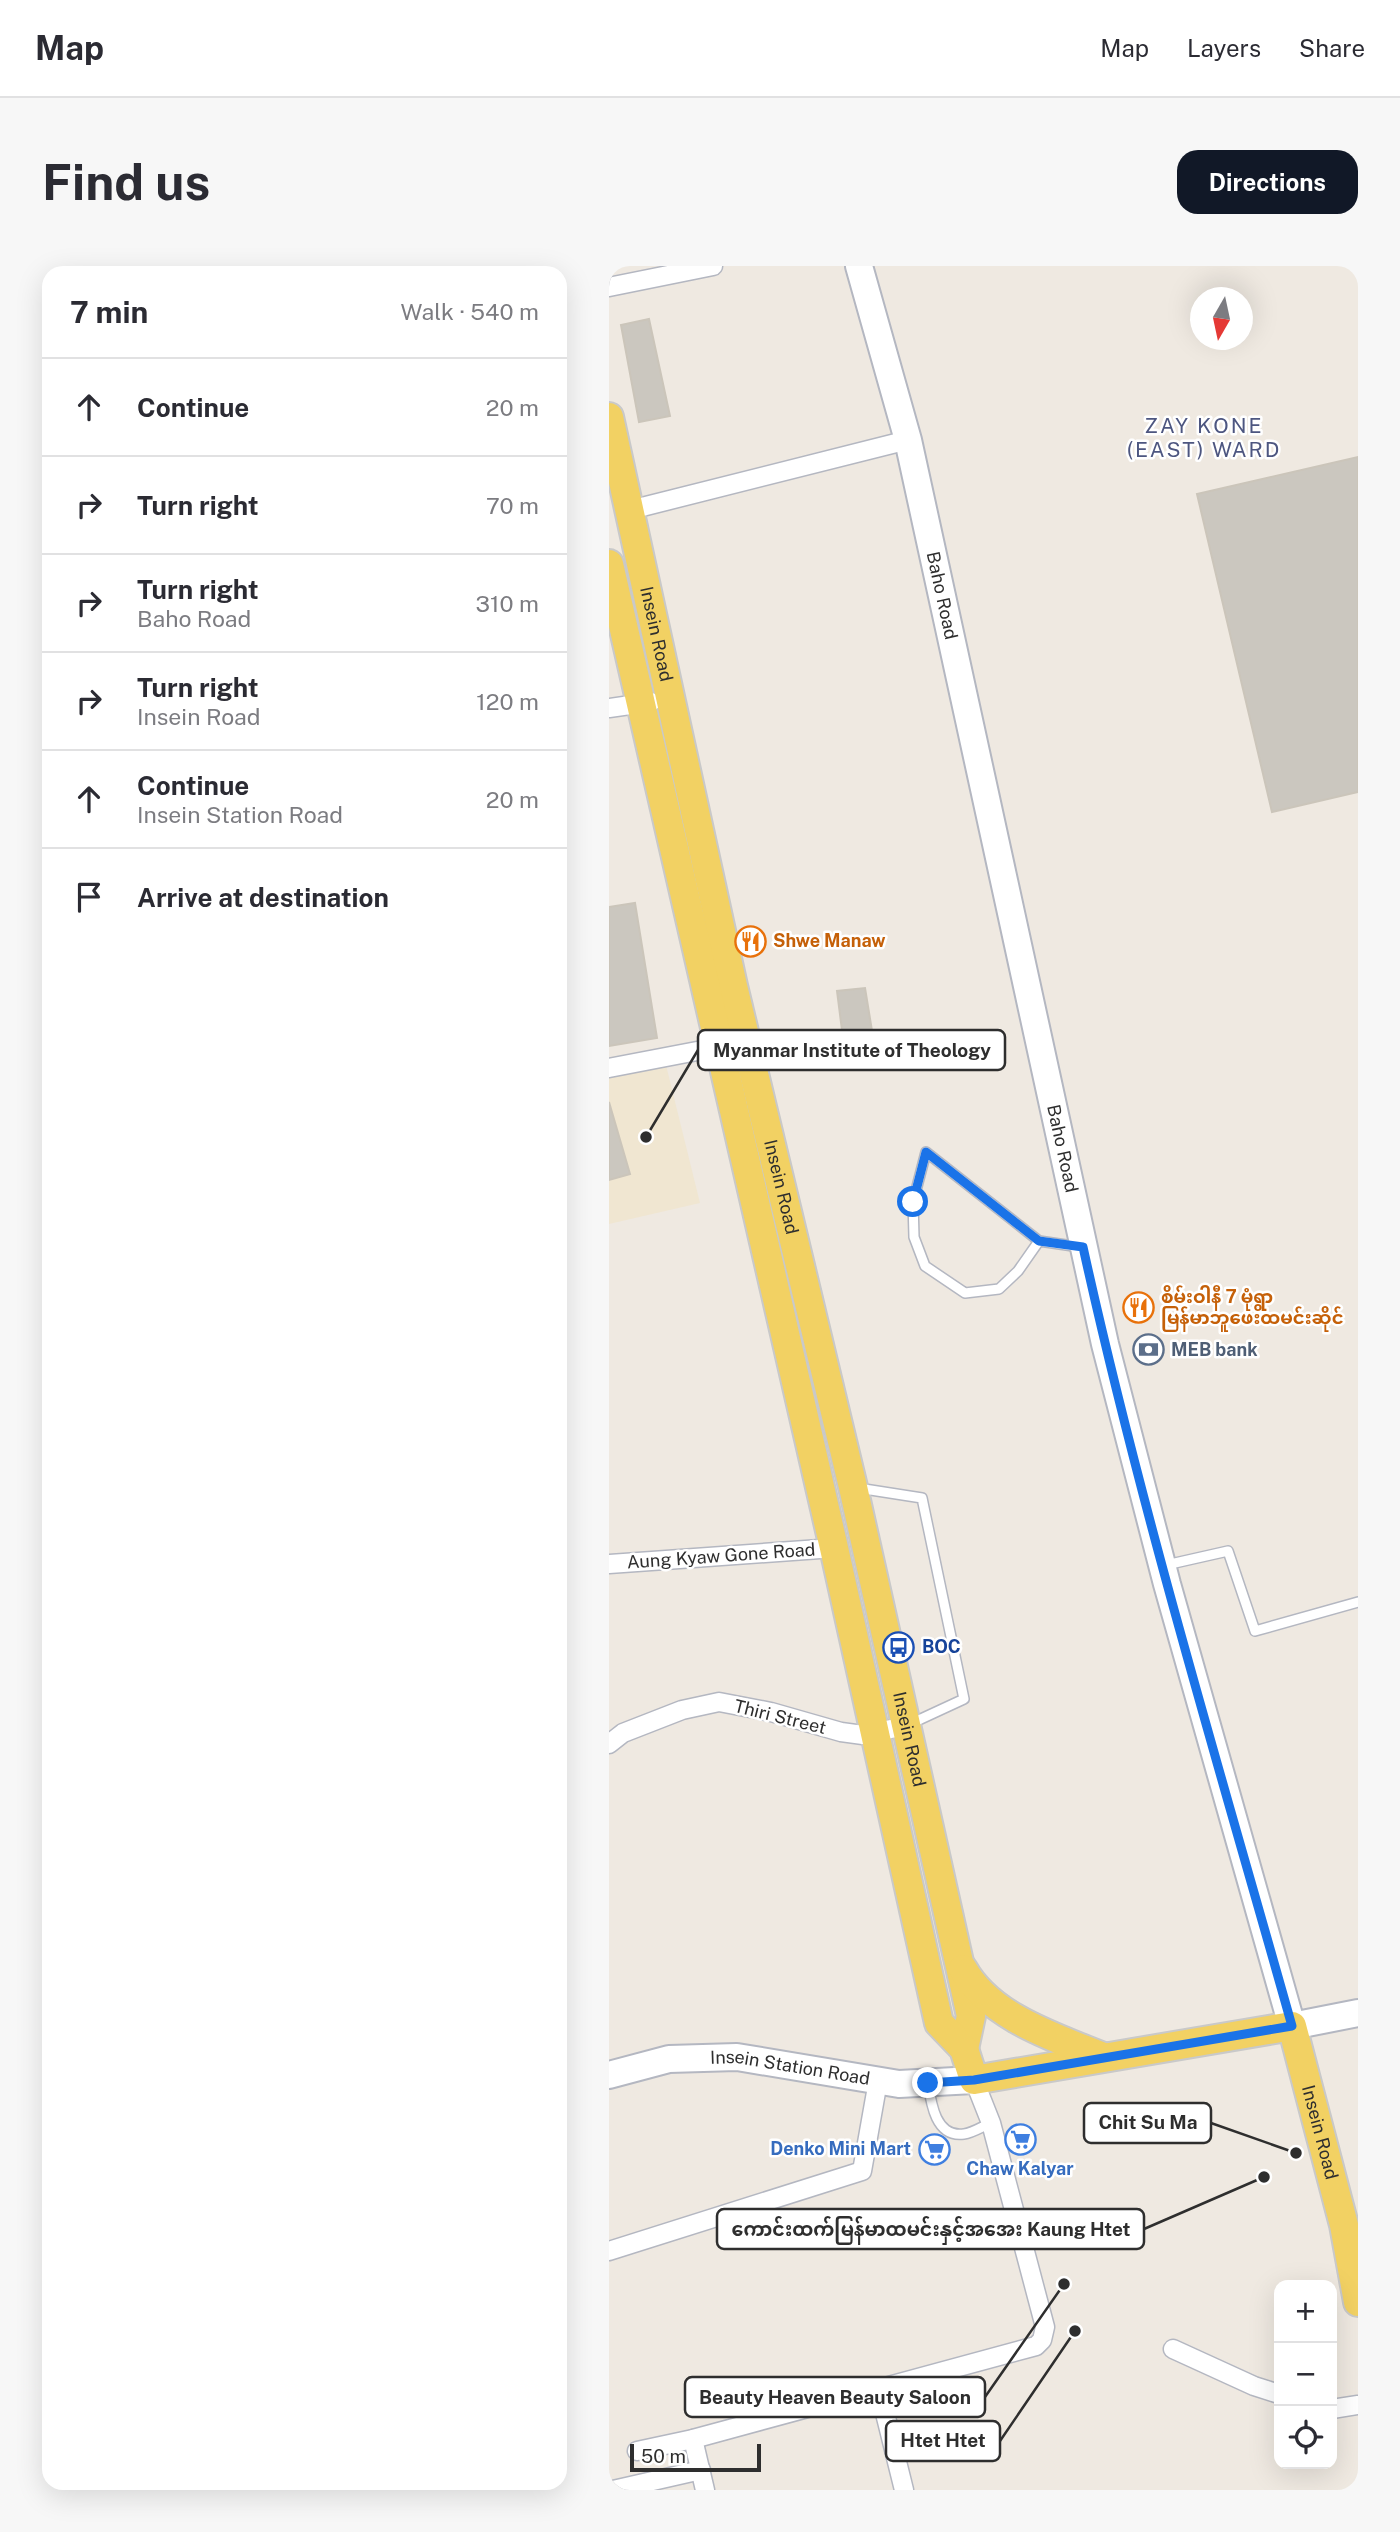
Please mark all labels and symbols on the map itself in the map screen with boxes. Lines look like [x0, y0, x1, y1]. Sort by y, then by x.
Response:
north arrow [1190, 287, 1253, 350]
district label: ZAY KONE (EAST) WARD [1127, 413, 1281, 462]
street label: Baho Road [923, 549, 962, 641]
street label: Insein Road [636, 584, 677, 683]
restaurant icon: Shwe Manaw [733, 924, 767, 958]
place label: Shwe Manaw [773, 930, 885, 951]
callout: Myanmar Institute of Theology [698, 1030, 1005, 1070]
text: Myanmar Institute of Theology [713, 1039, 991, 1061]
street label: Baho Road [1043, 1103, 1083, 1194]
street label: Insein Road [760, 1137, 803, 1236]
route start [897, 1186, 928, 1217]
place label: စိမ်းဝါနီ 7 မုံရွာ မြန်မာဘူဖေးထမင်းဆိုင် [1161, 1285, 1344, 1332]
restaurant icon: စိမ်းဝါနီ 7 မုံရွာ မြန်မာဘူဖေးထမင်းဆိုင် [1121, 1290, 1155, 1324]
bank icon: MEB bank [1131, 1333, 1165, 1367]
place label: MEB bank [1171, 1339, 1258, 1360]
street label: Aung Kyaw Gone Road [626, 1538, 816, 1573]
bus stop icon: BOC [882, 1630, 916, 1664]
place label: BOC [922, 1636, 961, 1657]
street label: Insein Road [889, 1690, 931, 1789]
street label: Thiri Street [732, 1695, 828, 1738]
street label: Insein Station Road [710, 2046, 872, 2089]
route end [912, 2067, 943, 2098]
street label: Insein Road [1298, 2083, 1343, 2182]
callout: Chit Su Ma [1084, 2103, 1211, 2143]
text: Chit Su Ma [1098, 2111, 1198, 2133]
supermarket icon: Chaw Kalyar [1003, 2122, 1037, 2156]
supermarket icon: Denko Mini Mart [917, 2132, 951, 2166]
place label: Denko Mini Mart [770, 2138, 911, 2159]
place label: Chaw Kalyar [966, 2158, 1074, 2179]
callout: ကောင်းထက်မြန်မာထမင်းနှင့်အအေး Kaung Htet [717, 2209, 1144, 2249]
text: ကောင်းထက်မြန်မာထမင်းနှင့်အအေး Kaung Htet [731, 2216, 1131, 2245]
callout: Beauty Heaven Beauty Saloon [685, 2377, 985, 2417]
text: Beauty Heaven Beauty Saloon [699, 2386, 971, 2408]
callout: Htet Htet [886, 2421, 1000, 2461]
text: Htet Htet [900, 2429, 986, 2451]
scale bar [630, 2441, 761, 2473]

